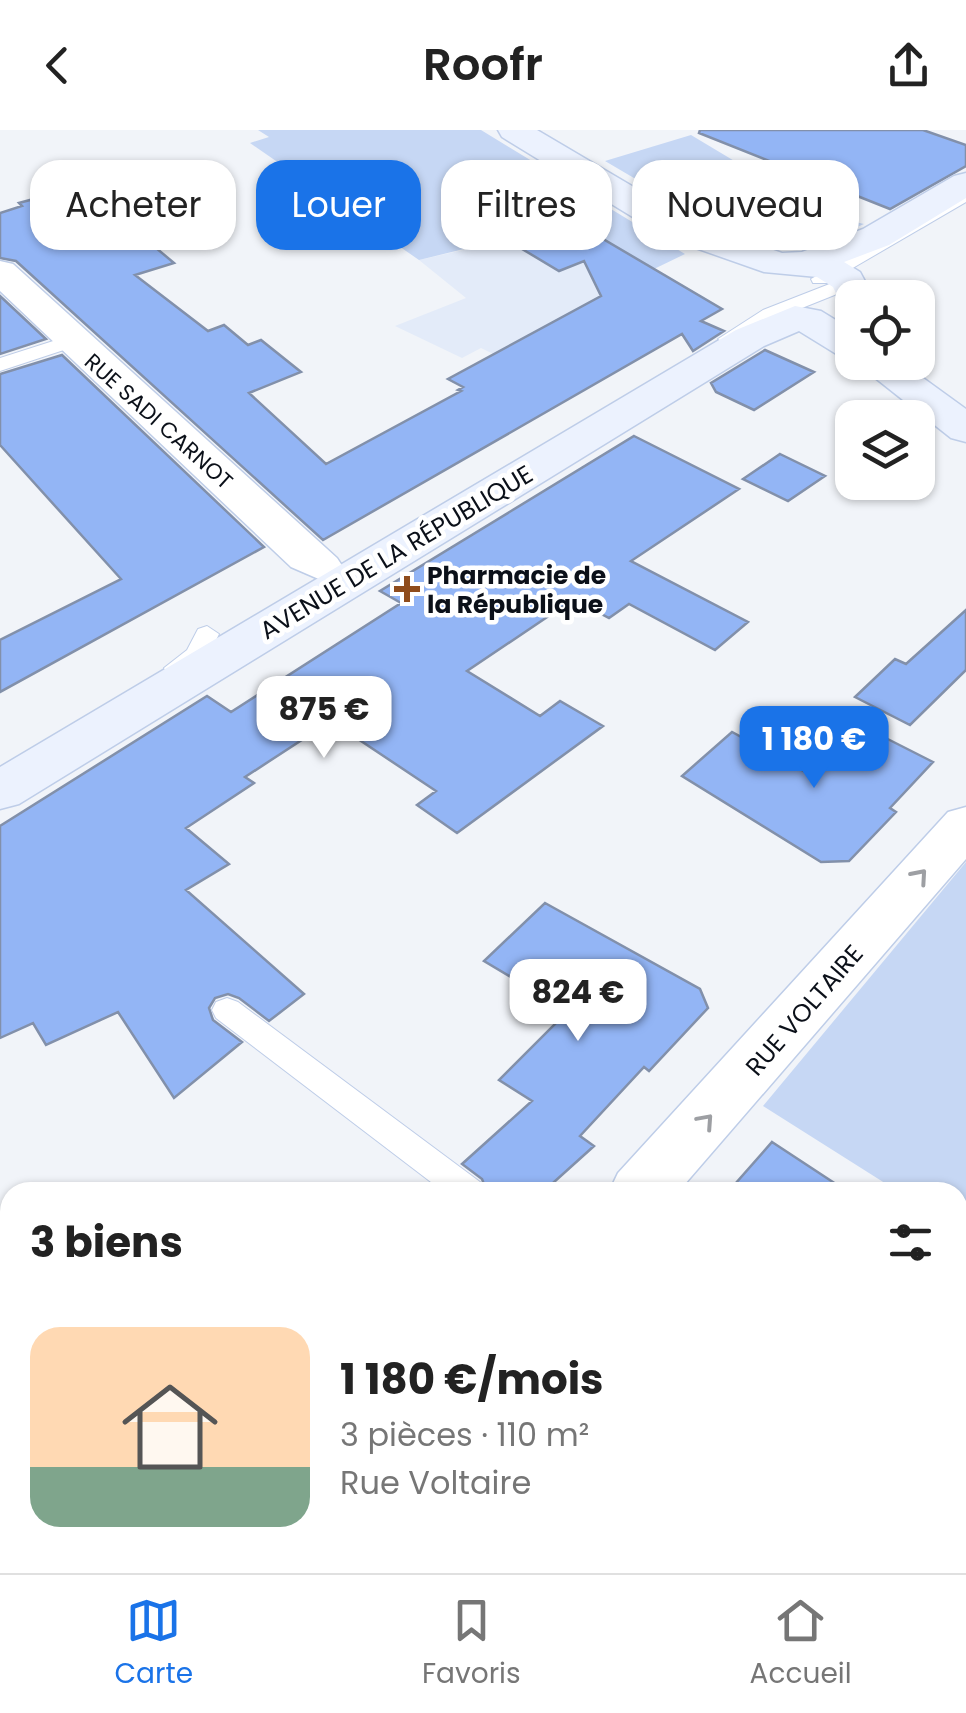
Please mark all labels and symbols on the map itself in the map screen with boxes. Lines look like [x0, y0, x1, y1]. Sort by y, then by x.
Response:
street label: RUE SADI CARNOT [78, 346, 240, 496]
street label: AVENUE DE LA RÉPUBLIQUE [253, 457, 539, 648]
place label: Pharmacie de la République [427, 558, 606, 622]
marker: Pharmacie de la République [396, 578, 418, 600]
pin: 875 € [254, 676, 394, 761]
pin: 1 180 € [722, 706, 906, 791]
one-way arrow [909, 870, 927, 888]
street label: RUE VOLTAIRE [738, 937, 871, 1084]
pin: 824 € [508, 959, 648, 1044]
one-way arrow [694, 1114, 712, 1132]

